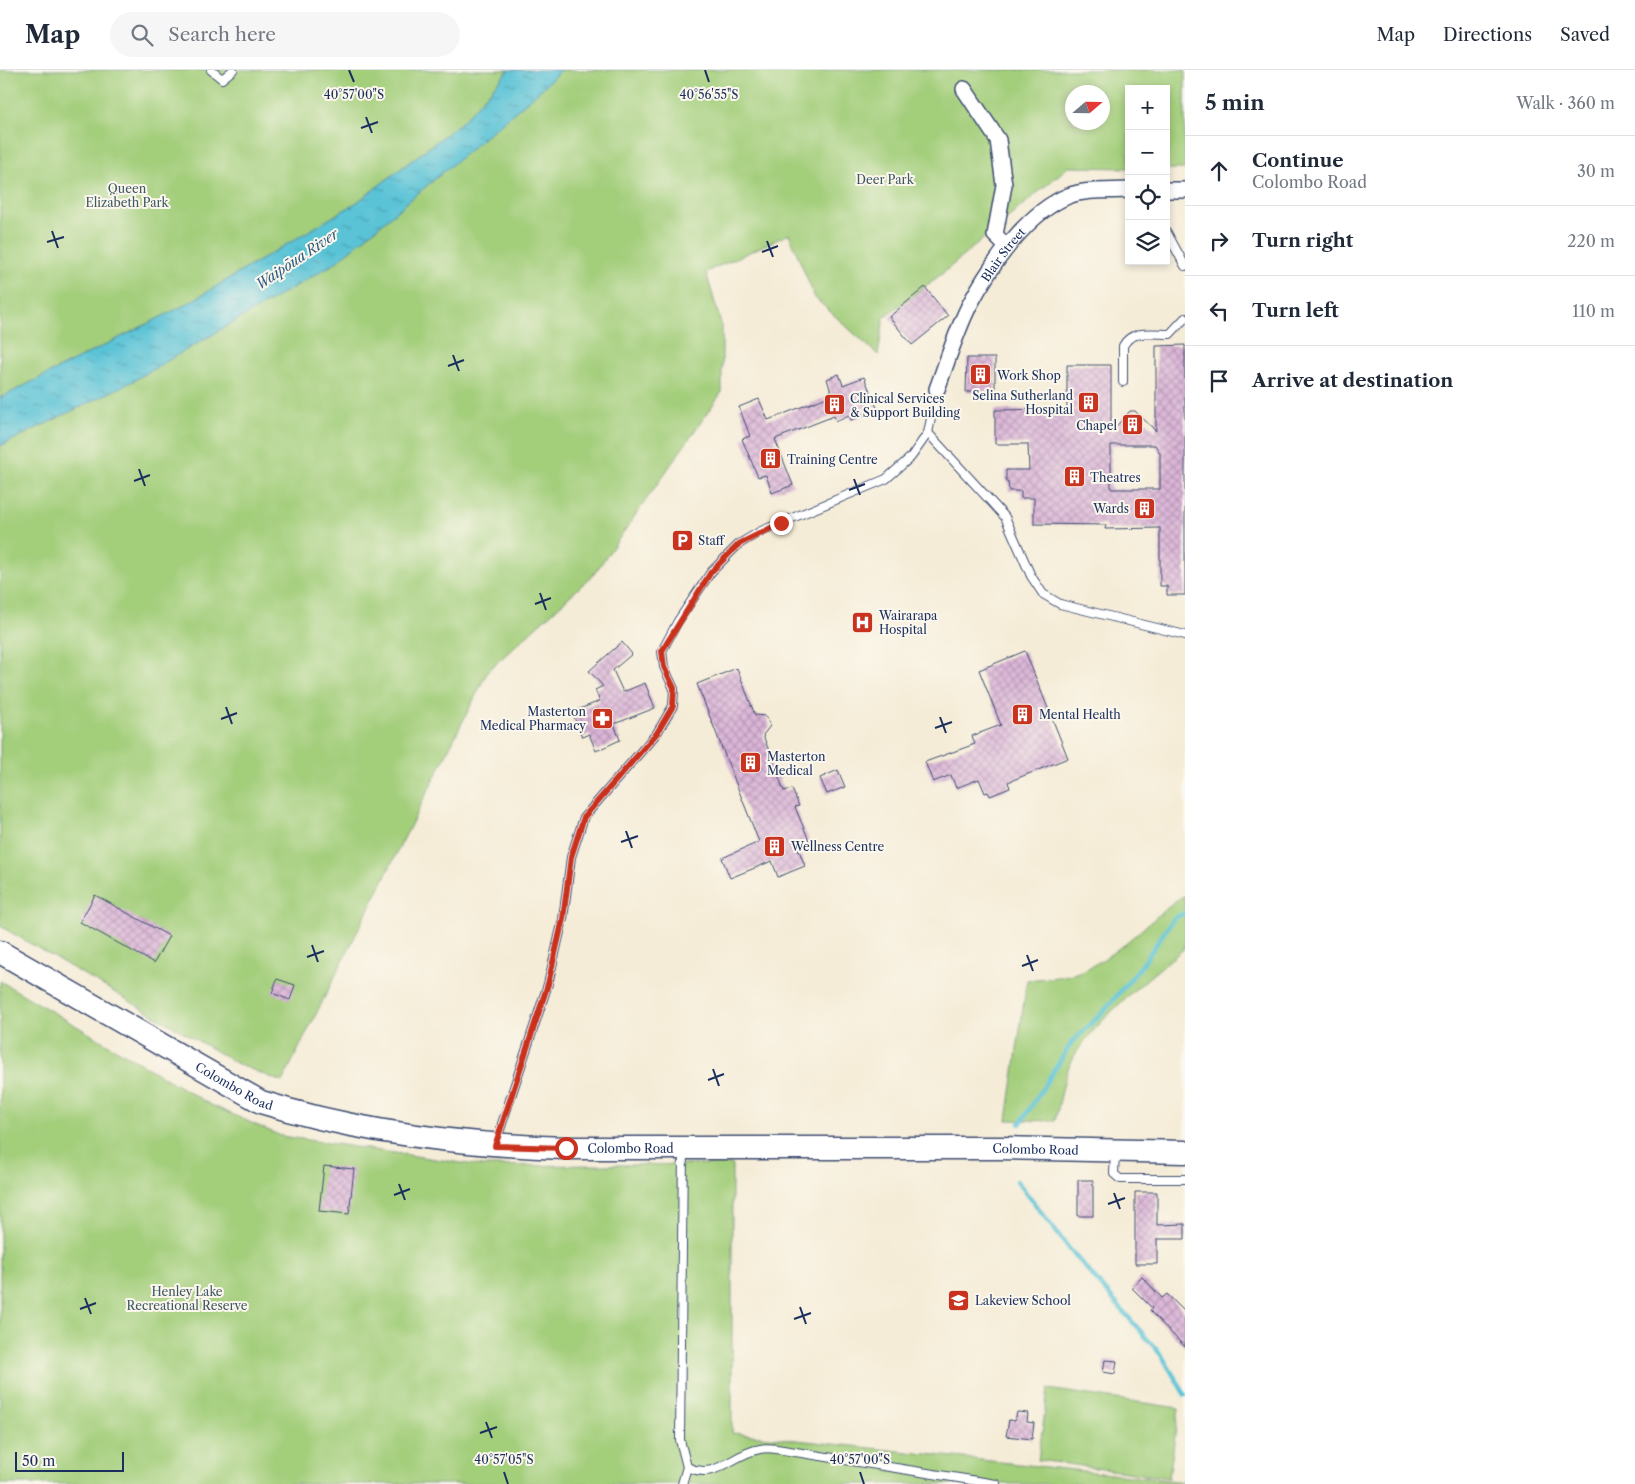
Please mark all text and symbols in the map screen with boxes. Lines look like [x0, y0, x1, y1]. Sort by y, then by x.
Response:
search box [110, 12, 460, 57]
text: Map [25, 20, 80, 49]
icon: search [128, 21, 156, 49]
text: Search here [168, 23, 276, 46]
text: Map [1376, 24, 1415, 46]
text: Directions [1443, 24, 1532, 46]
text: Saved [1560, 24, 1610, 46]
north arrow [1065, 85, 1110, 130]
map controls [1125, 85, 1170, 265]
button: + [1125, 85, 1170, 130]
text: 40°57'00"S [324, 87, 384, 102]
text: 40°56'55"S [679, 87, 739, 102]
text: 5 min [1205, 90, 1265, 115]
text: Walk · 360 m [1516, 93, 1615, 113]
button: − [1125, 130, 1170, 175]
text: Continue [1252, 149, 1344, 172]
icon: ahead [1205, 157, 1233, 185]
text: 30 m [1577, 161, 1615, 181]
park label: Deer Park [856, 172, 915, 187]
text: Colombo Road [1252, 172, 1367, 192]
button: locate [1125, 175, 1170, 220]
park label: Queen Elizabeth Park [86, 181, 170, 210]
button: layers [1125, 220, 1170, 265]
street label: Blair Street [978, 223, 1029, 284]
water label: Waipōua River [252, 224, 343, 293]
icon: right [1205, 227, 1233, 255]
text: Turn right [1252, 229, 1353, 252]
text: 220 m [1567, 231, 1615, 251]
icon: left [1205, 297, 1233, 325]
text: Turn left [1252, 299, 1339, 322]
text: 110 m [1572, 301, 1615, 321]
building icon: Work Shop [969, 363, 993, 387]
icon: arrive [1205, 367, 1233, 395]
place label: Work Shop [996, 368, 1061, 383]
text: Arrive at destination [1252, 369, 1453, 392]
place label: Selina Sutherland Hospital [972, 388, 1074, 417]
building icon: Selina Sutherland Hospital [1077, 390, 1101, 414]
place label: Clinical Services & Support Building [850, 391, 961, 420]
building icon: Clinical Services & Support Building [822, 393, 846, 417]
building icon: Chapel [1121, 413, 1145, 437]
place label: Chapel [1076, 418, 1117, 433]
building icon: Training Centre [759, 447, 783, 471]
place label: Training Centre [787, 452, 878, 467]
building icon: Theatres [1062, 465, 1086, 489]
place label: Theatres [1090, 470, 1141, 485]
building icon: Wards [1133, 496, 1157, 520]
place label: Wards [1092, 501, 1129, 516]
route end [770, 512, 793, 535]
parking icon: Staff [670, 528, 694, 552]
place label: Staff [698, 533, 726, 548]
place label: Wairarapa Hospital [878, 608, 938, 637]
hospital icon: Wairarapa Hospital [851, 610, 875, 634]
building icon: Mental Health [1011, 702, 1035, 726]
place label: Masterton Medical Pharmacy [480, 704, 586, 733]
pharmacy icon: Masterton Medical Pharmacy [590, 706, 614, 730]
place label: Mental Health [1039, 707, 1121, 722]
place label: Masterton Medical [767, 749, 826, 778]
building icon: Masterton Medical [739, 751, 763, 775]
building icon: Wellness Centre [763, 834, 787, 858]
place label: Wellness Centre [790, 839, 884, 854]
street label: Colombo Road [193, 1059, 275, 1113]
route start [555, 1137, 578, 1160]
street label: Colombo Road [587, 1141, 674, 1156]
street label: Colombo Road [992, 1141, 1080, 1157]
park label: Henley Lake Recreational Reserve [127, 1284, 248, 1313]
school or university icon: Lakeview School [947, 1288, 971, 1312]
place label: Lakeview School [975, 1293, 1071, 1308]
scale bar [15, 1449, 124, 1472]
text: 50 m [22, 1452, 55, 1470]
text: 40°57'05"S [474, 1452, 534, 1467]
text: 40°57'00"S [830, 1452, 890, 1467]

